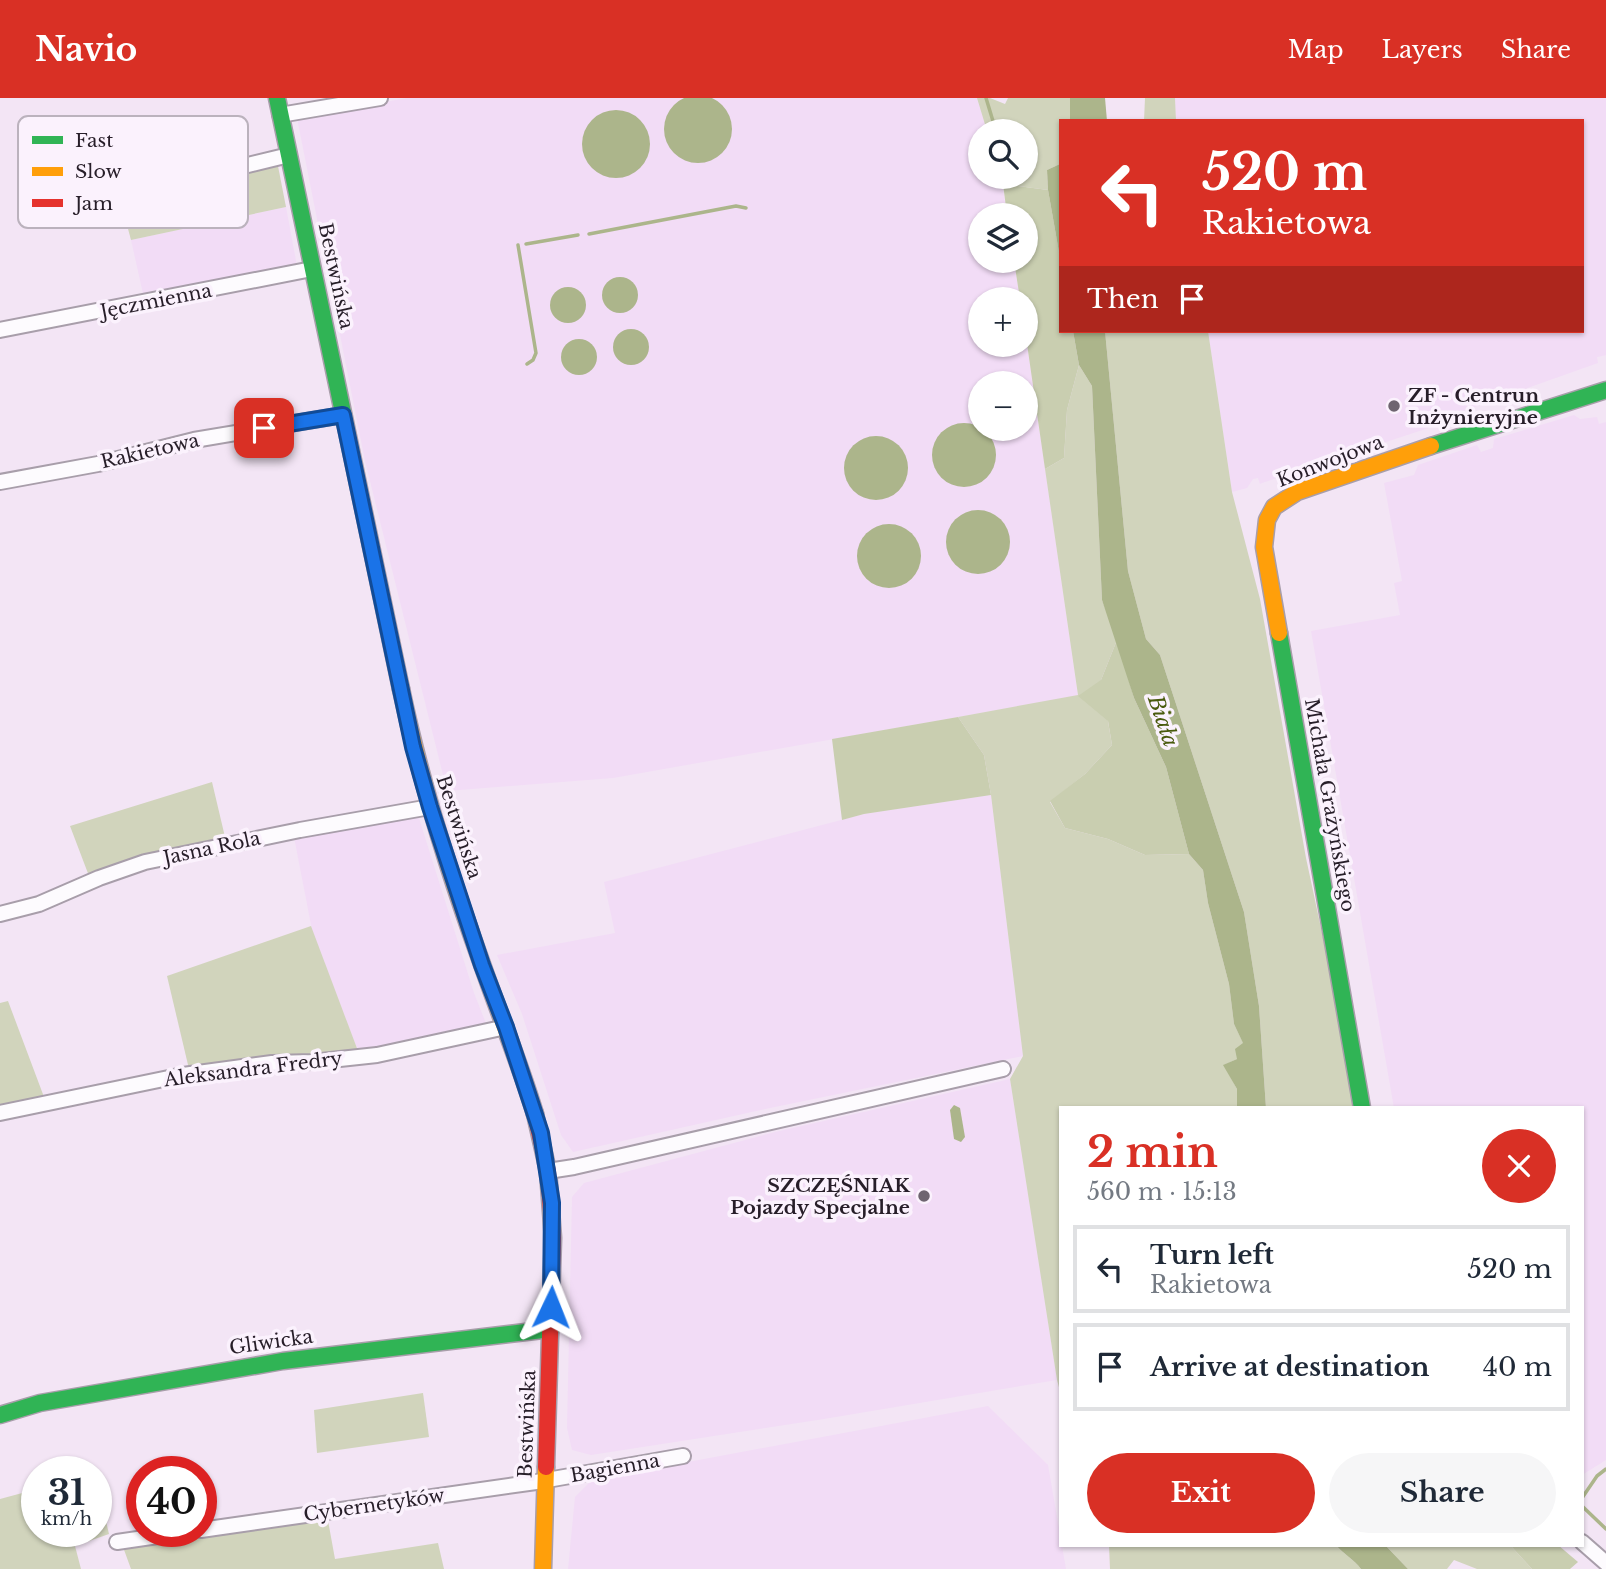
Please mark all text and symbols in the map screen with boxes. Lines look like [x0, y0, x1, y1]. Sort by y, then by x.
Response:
text: Navio [35, 29, 137, 70]
text: Map [1288, 35, 1344, 64]
text: Layers [1382, 35, 1463, 64]
text: Share [1501, 35, 1571, 64]
legend [18, 116, 248, 228]
map controls [968, 119, 1038, 441]
button: search [968, 119, 1038, 189]
text: Fast [75, 129, 114, 152]
text: 520 m [1202, 142, 1367, 203]
icon: left [1087, 147, 1178, 238]
text: Slow [75, 160, 122, 183]
text: Jam [72, 192, 113, 215]
button: layers [968, 203, 1038, 273]
text: Rakietowa [1202, 203, 1371, 243]
street label: Bestwińska [314, 221, 359, 332]
street label: Jęczmienna [95, 279, 214, 324]
icon: arrive [1173, 280, 1211, 318]
text: Then [1087, 283, 1159, 315]
button: + [968, 287, 1038, 357]
button: − [968, 371, 1038, 441]
place label: ZF - Centrun Inżynieryjne [1408, 384, 1539, 429]
pin [234, 398, 294, 458]
marker: ZF - Centrun Inżynieryjne [1386, 398, 1402, 414]
icon: arrive [245, 409, 283, 447]
street label: Rakietowa [99, 428, 202, 473]
street label: Konwojowa [1274, 430, 1387, 492]
water label: Biała [1142, 691, 1184, 750]
street label: Michała Grażyńskiego [1300, 696, 1360, 914]
street label: Bestwińska [431, 772, 487, 882]
street label: Jasna Rola [158, 826, 263, 870]
street label: Aleksandra Fredry [161, 1047, 344, 1091]
text: 2 min [1087, 1126, 1218, 1178]
button: close [1482, 1129, 1556, 1203]
place label: SZCZĘŚNIAK Pojazdy Specjalne [730, 1174, 911, 1219]
text: 560 m · 15:13 [1087, 1178, 1237, 1206]
marker: SZCZĘŚNIAK Pojazdy Specjalne [916, 1188, 932, 1204]
text: Turn left [1150, 1239, 1274, 1271]
icon: left [1091, 1250, 1129, 1288]
text: 520 m [1467, 1253, 1552, 1285]
position arrow [514, 1270, 588, 1344]
text: Rakietowa [1150, 1271, 1271, 1299]
street label: Gliwicka [228, 1325, 315, 1359]
icon: arrive [1091, 1348, 1129, 1386]
text: Arrive at destination [1150, 1351, 1430, 1383]
text: 40 m [1483, 1351, 1552, 1383]
street label: Bestwińska [514, 1369, 540, 1478]
street label: Bagienna [568, 1449, 662, 1487]
button: Exit [1087, 1453, 1315, 1533]
button: Share [1329, 1453, 1556, 1533]
speed limit sign: 40 [126, 1456, 217, 1547]
text: 31 [48, 1471, 85, 1514]
street label: Cybernetyków [302, 1484, 446, 1526]
text: km/h [41, 1508, 92, 1530]

